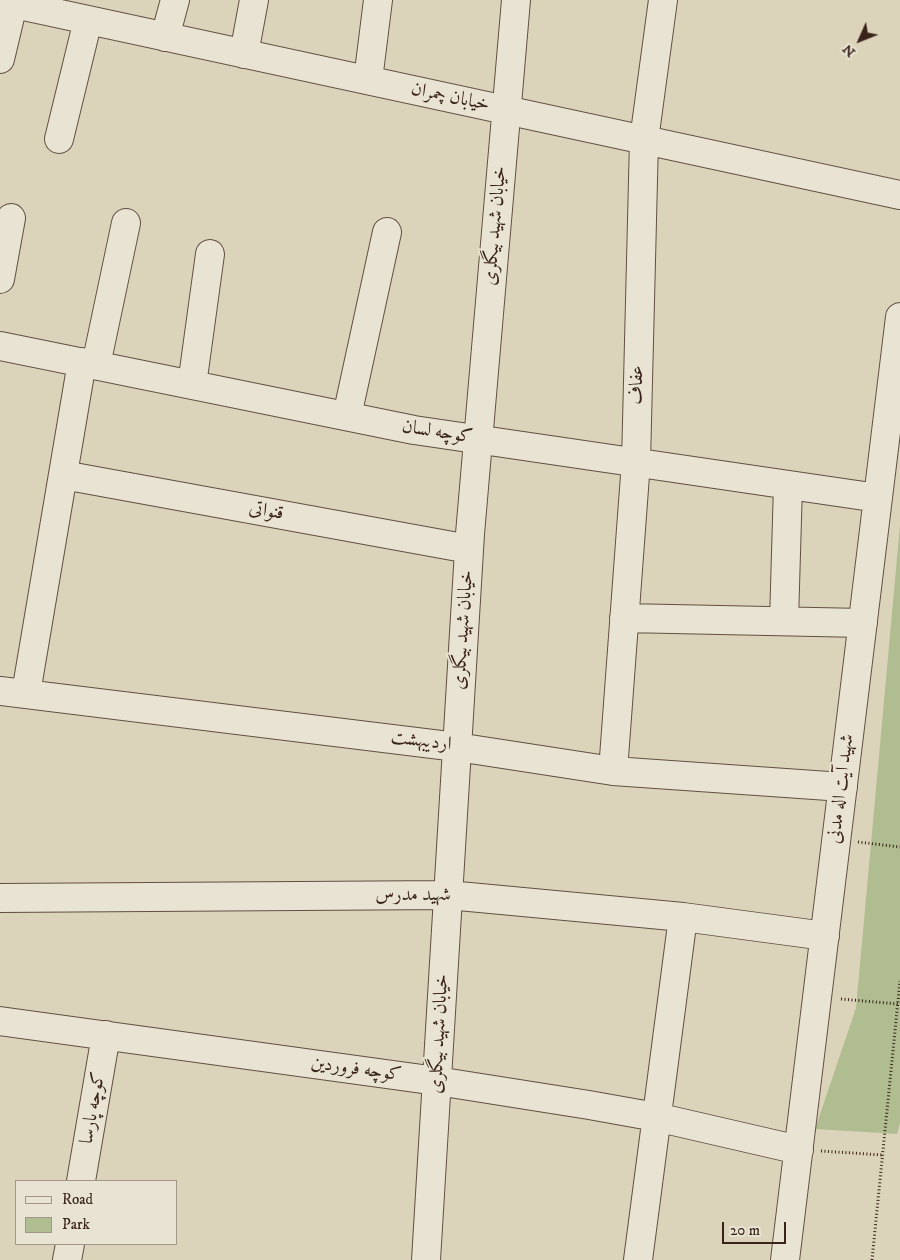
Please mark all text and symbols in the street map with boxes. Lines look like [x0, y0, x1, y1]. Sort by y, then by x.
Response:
north arrow [835, 15, 885, 65]
text: N [839, 40, 860, 61]
street label: خیابان چمران [409, 79, 491, 117]
street label: خیابان شهید بیگلری [479, 165, 513, 287]
street label: عفاف [626, 365, 650, 405]
street label: کوچه لسان [400, 416, 474, 450]
street label: قنواتی [247, 498, 285, 526]
street label: خیابان شهید بیگلری [448, 569, 480, 691]
street label: اردیبهشت [389, 727, 453, 757]
street label: شهید آیت اله مدنی [824, 733, 860, 845]
street label: شهید مدرس [375, 885, 451, 907]
street label: خیابان شهید بیگلری [425, 974, 455, 1094]
street label: کوچه فروردین [309, 1052, 403, 1088]
street label: کوچه پارسا [76, 1070, 112, 1146]
legend [15, 1180, 178, 1245]
text: Road [62, 1190, 93, 1209]
scale bar [725, 1212, 789, 1244]
text: Park [62, 1215, 90, 1234]
text: 20 m [730, 1221, 760, 1240]

